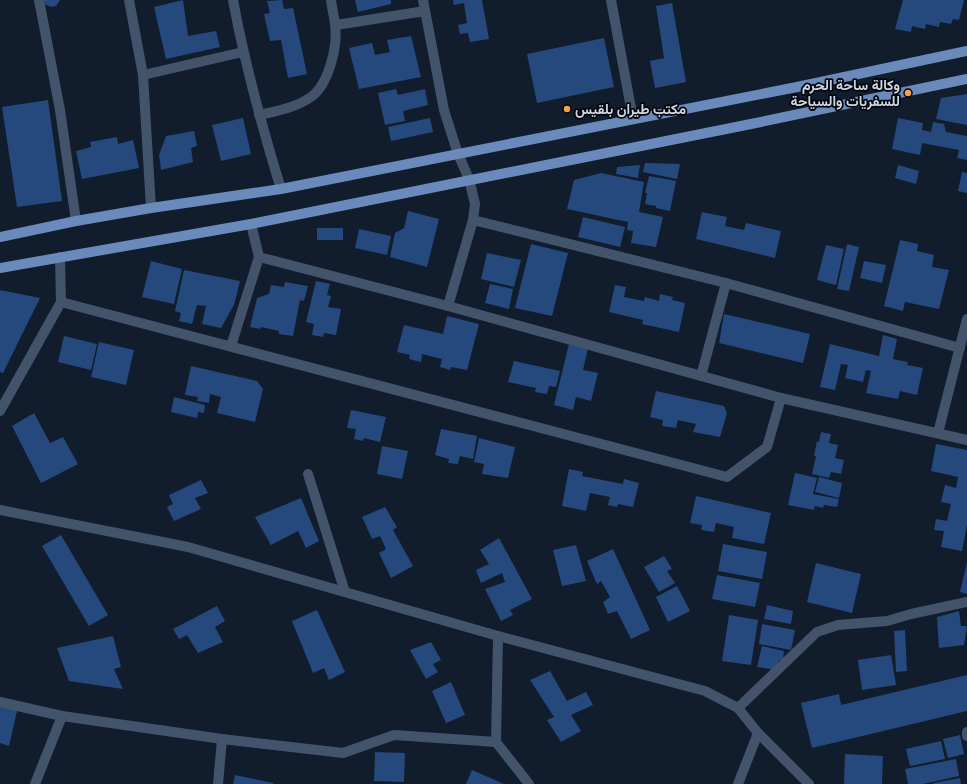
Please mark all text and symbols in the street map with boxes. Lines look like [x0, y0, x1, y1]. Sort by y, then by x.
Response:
place label: وكالة ساحة الحرم للسفريات والسياحة [791, 77, 900, 110]
marker: وكالة ساحة الحرم للسفريات والسياحة [903, 88, 913, 98]
place label: مكتب طيران بلقيس [575, 101, 686, 118]
marker: مكتب طيران بلقيس [562, 104, 572, 114]

